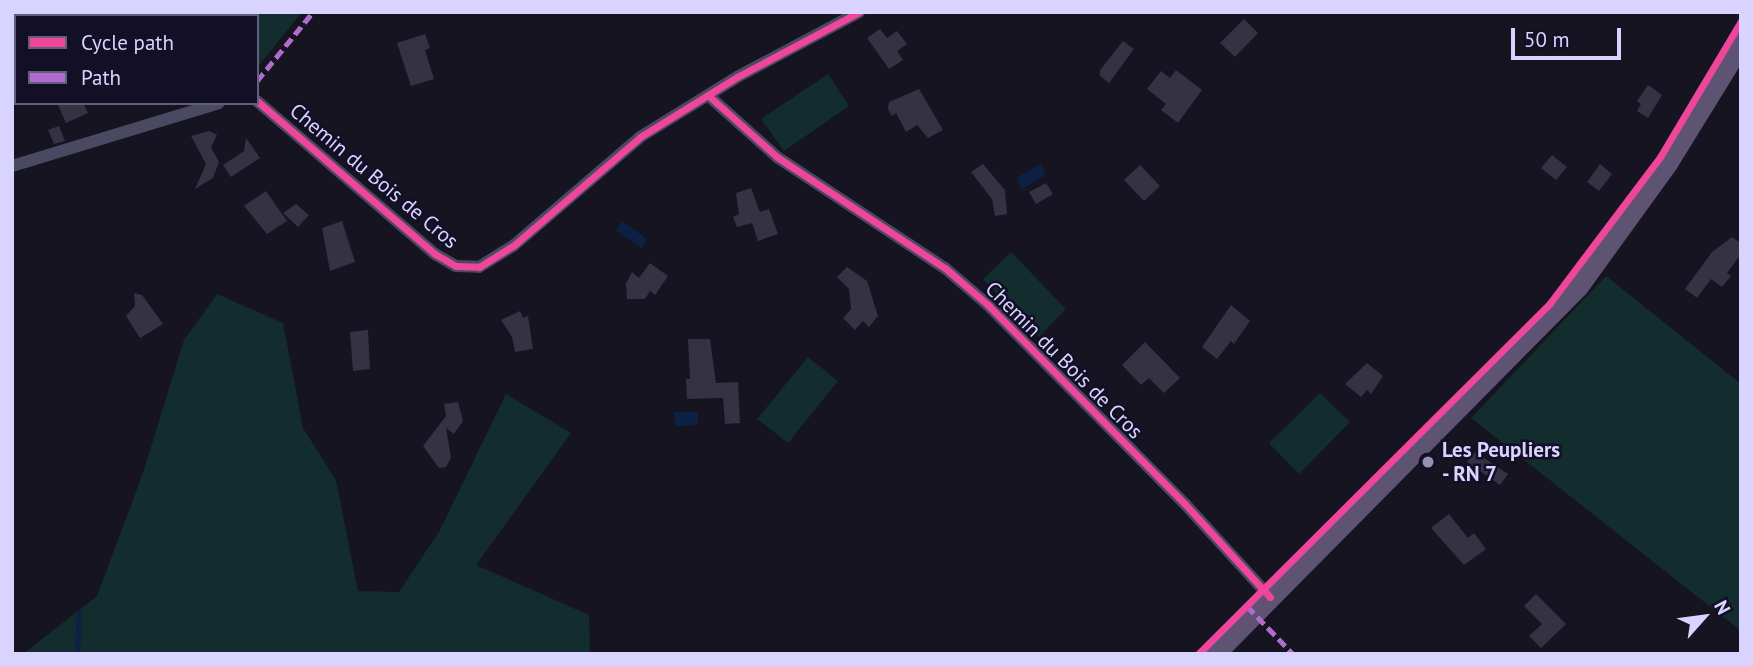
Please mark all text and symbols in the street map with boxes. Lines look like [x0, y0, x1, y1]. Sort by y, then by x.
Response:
legend [14, 14, 259, 105]
scale bar [1515, 14, 1625, 58]
text: 50 m [1524, 26, 1570, 53]
text: Cycle path [81, 29, 174, 56]
text: Path [81, 64, 121, 91]
street label: Chemin du Bois de Cros [285, 98, 463, 254]
street label: Chemin du Bois de Cros [980, 276, 1148, 444]
place label: Les Peupliers - RN 7 [1442, 437, 1560, 487]
marker: Les Peupliers - RN 7 [1420, 454, 1436, 470]
north arrow [1669, 582, 1739, 652]
text: N [1709, 596, 1736, 618]

